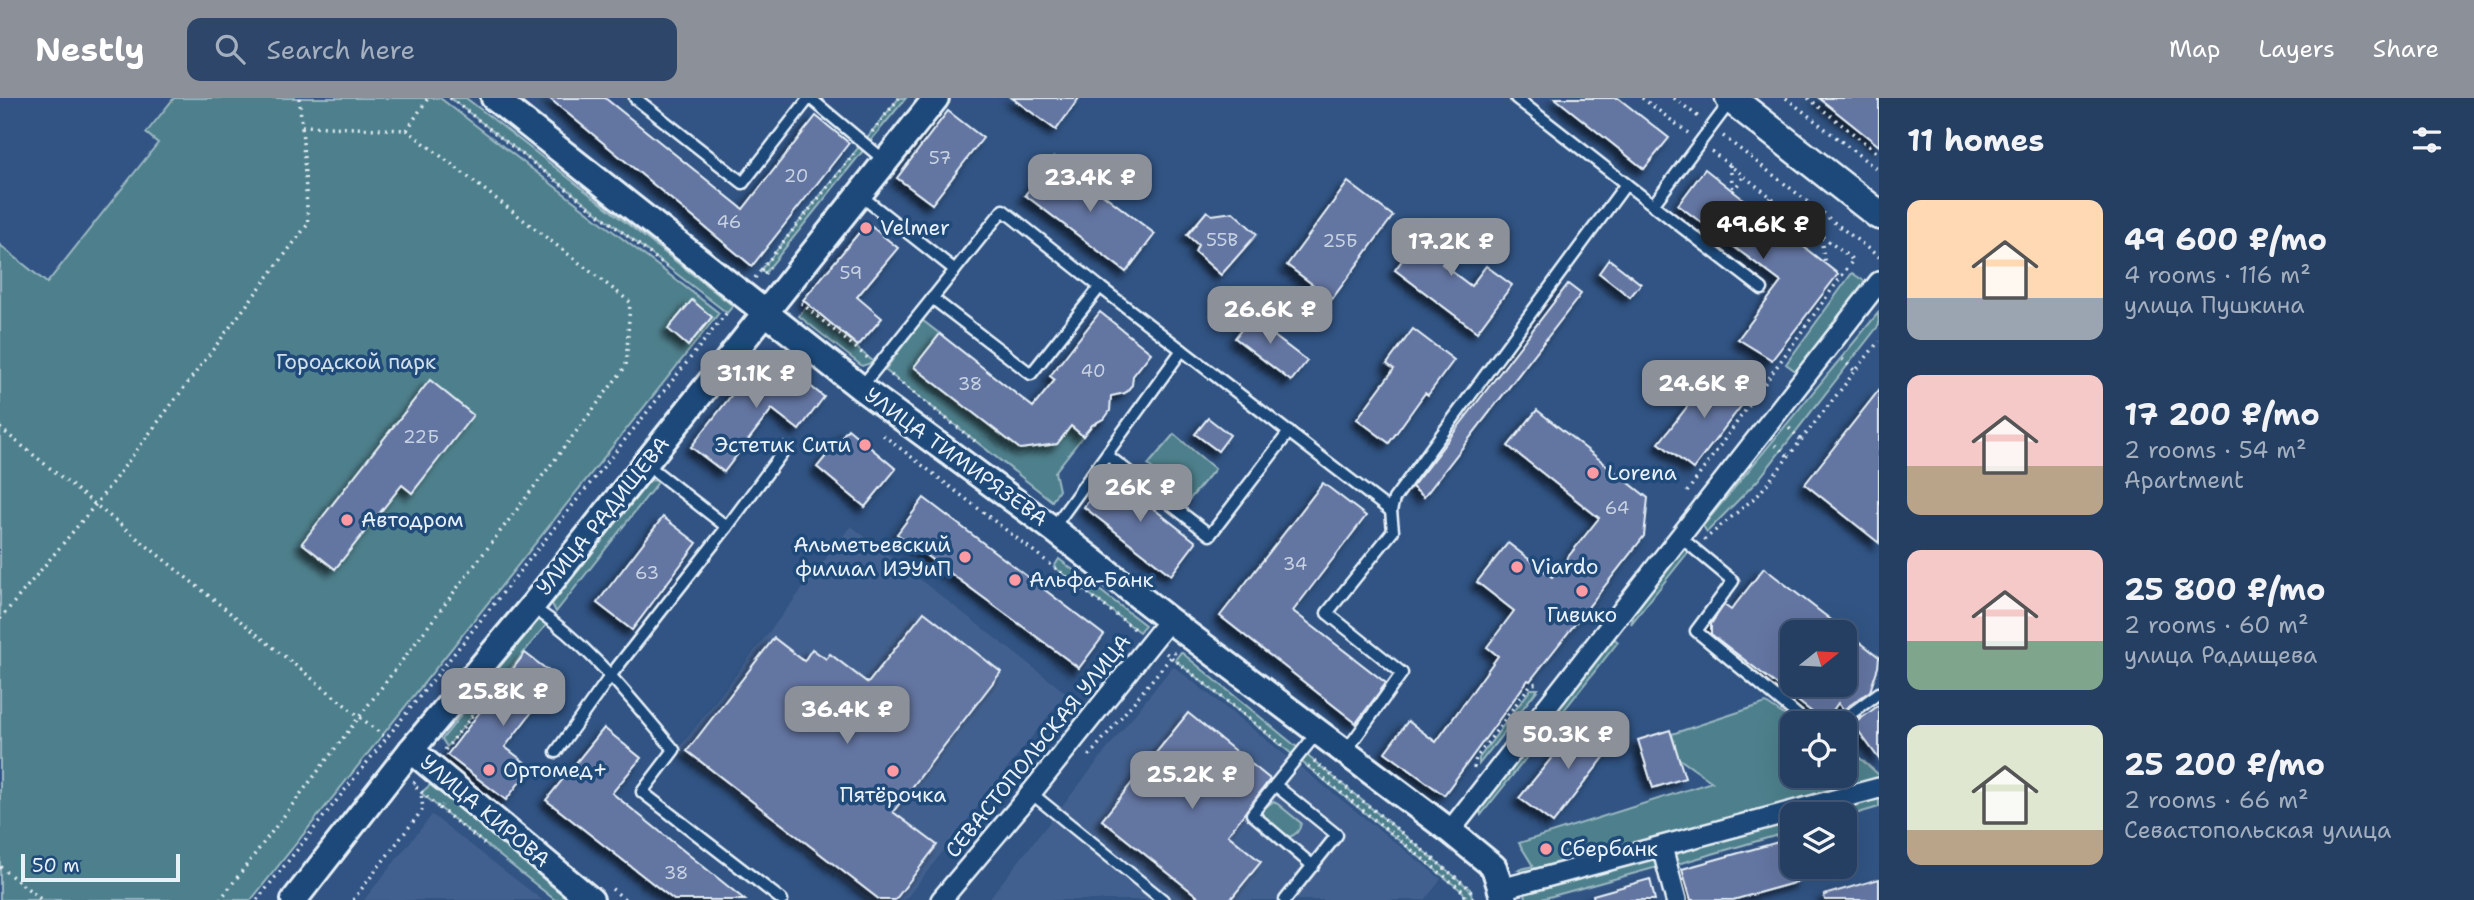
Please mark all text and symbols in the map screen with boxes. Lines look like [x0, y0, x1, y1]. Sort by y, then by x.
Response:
search box [187, 18, 677, 81]
text: Nestly [35, 27, 145, 72]
icon: search [211, 30, 249, 68]
text: Search here [267, 32, 415, 67]
text: Map [2169, 33, 2220, 65]
text: Layers [2258, 33, 2335, 65]
text: Share [2373, 33, 2439, 65]
text: 11 homes [1907, 120, 2044, 161]
icon: filters [2408, 121, 2446, 159]
house number: 57 [929, 146, 951, 170]
pin: 23.4K ₽ [1025, 155, 1155, 214]
text: 23.4K ₽ [1044, 162, 1136, 192]
house number: 20 [784, 164, 808, 188]
pin: 49.6K ₽ [1698, 202, 1828, 261]
text: 49.6K ₽ [1716, 209, 1810, 239]
house number: 46 [717, 210, 741, 234]
place label: Velmer [880, 214, 950, 242]
pin: 17.2K ₽ [1386, 218, 1516, 278]
text: 49 600 ₽/mo [2124, 219, 2327, 260]
marker: Velmer [858, 220, 874, 236]
text: 17.2K ₽ [1408, 226, 1494, 256]
house number: 55В [1206, 228, 1238, 252]
icon: home [1963, 228, 2047, 312]
house number: 25Б [1322, 229, 1358, 253]
text: 4 rooms · 116 m² [2124, 260, 2311, 290]
house number: 59 [840, 261, 862, 285]
pin: 26.6K ₽ [1205, 286, 1335, 346]
text: улица Пушкина [2124, 290, 2305, 320]
text: 26.6K ₽ [1223, 294, 1317, 324]
park label: Городской парк [276, 348, 436, 376]
pin: 31.1K ₽ [691, 350, 821, 410]
text: 31.1K ₽ [716, 358, 796, 388]
house number: 40 [1080, 359, 1106, 383]
pin: 24.6K ₽ [1639, 360, 1769, 420]
text: 24.6K ₽ [1658, 368, 1750, 398]
house number: 38 [958, 372, 982, 396]
street label: УЛИЦА ТИМИРЯЗЕВА [859, 381, 1053, 533]
text: 17 200 ₽/mo [2124, 394, 2320, 435]
icon: home [1963, 403, 2047, 487]
house number: 22Б [403, 425, 439, 449]
street label: УЛИЦА РАДИЩЕВА [530, 431, 676, 601]
place label: Эстетик Сити [715, 431, 851, 459]
text: 2 rooms · 54 m² [2124, 435, 2307, 465]
marker: Эстетик Сити [857, 437, 873, 453]
place label: Lorena [1607, 459, 1677, 487]
pin: 26K ₽ [1091, 464, 1189, 524]
marker: Lorena [1585, 465, 1601, 481]
text: Apartment [2124, 465, 2244, 495]
text: 26K ₽ [1104, 472, 1176, 502]
house number: 64 [1605, 496, 1629, 520]
place label: Автодром [361, 506, 463, 534]
marker: Автодром [339, 512, 355, 528]
place label: Альметьевский филиал ИЭУиП [793, 531, 951, 583]
marker: Альметьевский филиал ИЭУиП [957, 549, 973, 565]
house number: 34 [1283, 552, 1307, 576]
place label: Viardo [1531, 553, 1598, 581]
marker: Viardo [1509, 559, 1525, 575]
house number: 63 [635, 561, 659, 585]
place label: Альфа-Банк [1029, 566, 1154, 594]
text: 25 800 ₽/mo [2124, 569, 2325, 610]
marker: Альфа-Банк [1007, 572, 1023, 588]
icon: home [1963, 578, 2047, 662]
marker: Гивико [1574, 583, 1590, 599]
place label: Гивико [1547, 601, 1617, 629]
text: 2 rooms · 60 m² [2124, 610, 2309, 640]
north arrow [1780, 620, 1857, 696]
map controls [1780, 620, 1857, 879]
street label: СЕВАСТОПОЛЬСКАЯ УЛИЦА [939, 628, 1137, 864]
text: улица Радищева [2124, 640, 2317, 670]
pin: 25.8K ₽ [438, 668, 568, 728]
text: 25.8K ₽ [457, 676, 549, 706]
pin: 36.4K ₽ [782, 686, 912, 746]
text: 36.4K ₽ [801, 694, 893, 724]
button: locate [1780, 711, 1857, 788]
pin: 50.3K ₽ [1503, 712, 1633, 771]
text: 50.3K ₽ [1522, 719, 1614, 749]
text: 25 200 ₽/mo [2124, 744, 2325, 785]
street label: УЛИЦА КИРОВА [414, 748, 556, 874]
pin: 25.2K ₽ [1127, 752, 1257, 811]
icon: home [1963, 753, 2047, 837]
place label: Ортомед+ [503, 756, 608, 784]
text: 25.2K ₽ [1146, 759, 1238, 789]
marker: Ортомед+ [481, 762, 497, 778]
marker: Пятёрочка [885, 763, 901, 779]
place label: Пятёрочка [840, 781, 946, 809]
text: 2 rooms · 66 m² [2124, 785, 2309, 815]
button: layers [1780, 802, 1857, 879]
text: Севастопольская улица [2124, 815, 2391, 845]
place label: Сбербанк [1560, 835, 1658, 863]
marker: Сбербанк [1538, 841, 1554, 857]
scale bar [21, 851, 180, 883]
text: 50 m [32, 853, 80, 878]
house number: 38 [664, 861, 688, 885]

